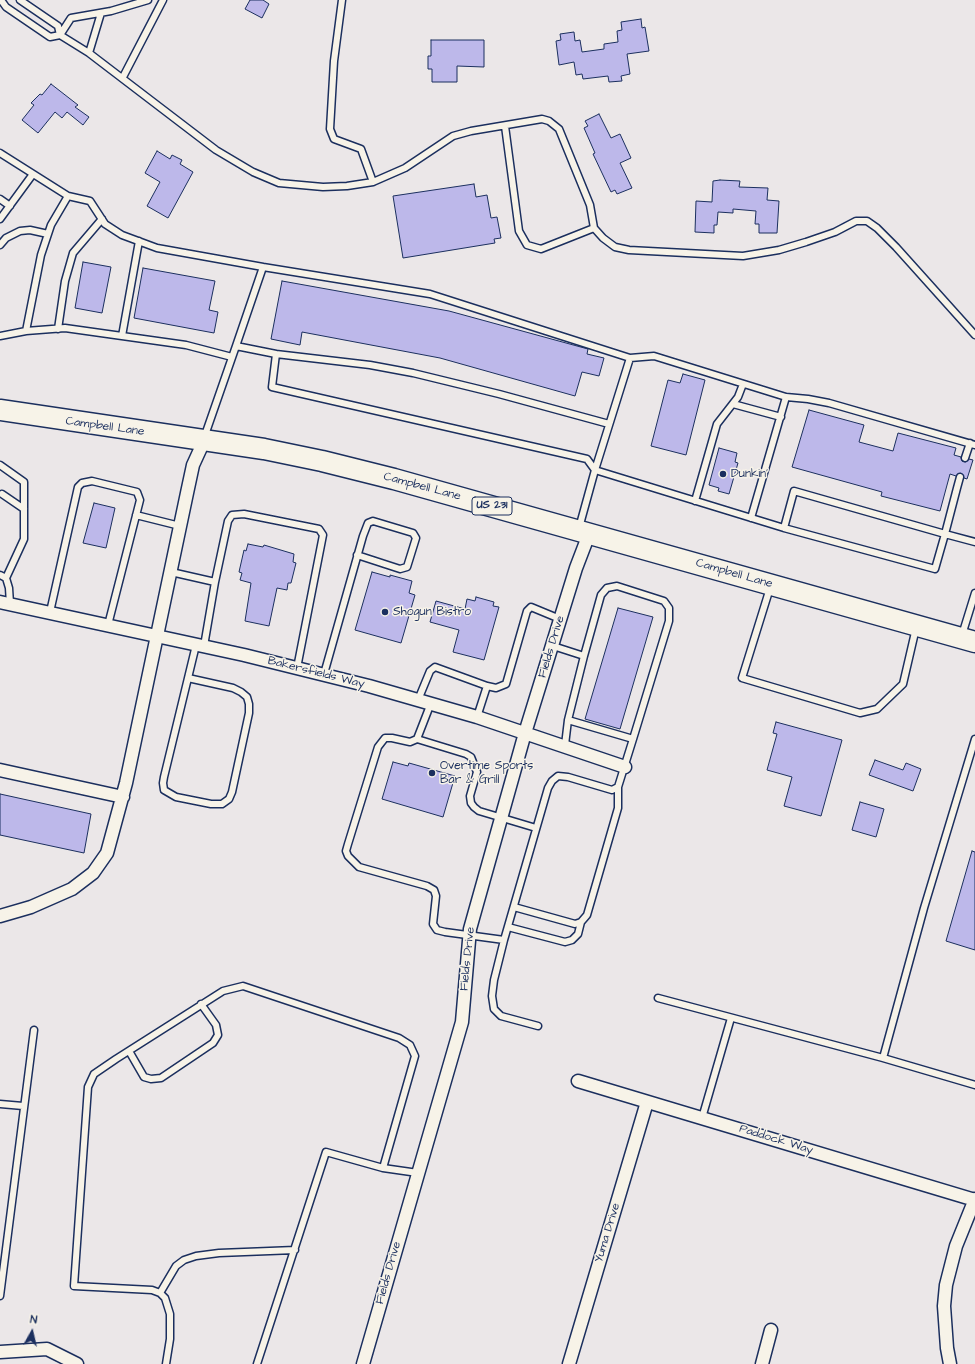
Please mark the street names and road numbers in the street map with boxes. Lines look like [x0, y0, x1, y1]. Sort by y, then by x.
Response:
street label: Campbell Lane [65, 414, 145, 440]
street label: Campbell Lane [382, 470, 462, 504]
road number: US 231 [472, 497, 512, 515]
street label: Campbell Lane [694, 556, 774, 592]
street label: Fields Drive [536, 614, 568, 680]
street label: Bakersfields Way [266, 654, 366, 692]
street label: Fields Drive [457, 926, 479, 992]
street label: Paddock Way [737, 1122, 815, 1158]
street label: Yuma Drive [592, 1201, 624, 1265]
street label: Fields Drive [373, 1240, 405, 1306]

